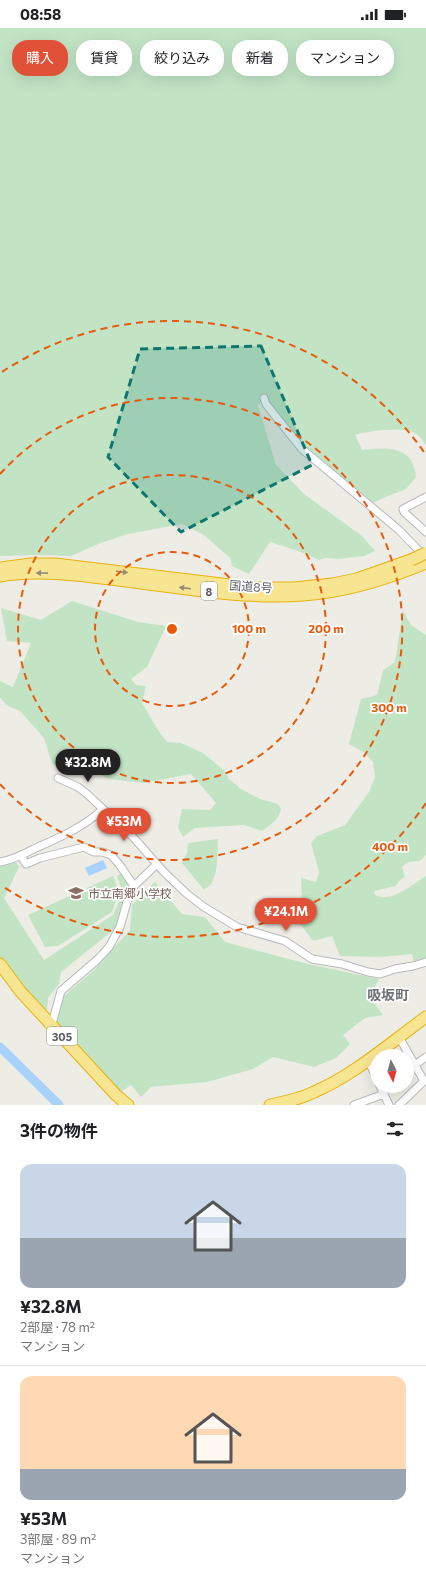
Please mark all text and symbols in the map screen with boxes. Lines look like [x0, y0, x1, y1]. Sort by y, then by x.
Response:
text: 08:58 [20, 5, 61, 23]
chip: 購入 [12, 40, 68, 76]
chip: 賃貸 [76, 40, 132, 76]
chip: 絞り込み [140, 40, 224, 76]
chip: 新着 [232, 40, 288, 76]
chip: マンション [296, 40, 394, 76]
one-way arrow [116, 569, 128, 575]
one-way arrow [35, 570, 48, 576]
street label: 国道8号 [229, 578, 273, 594]
road number: 8 [201, 582, 217, 600]
one-way arrow [179, 585, 191, 591]
text: 100 m [232, 621, 266, 635]
text: 200 m [308, 621, 344, 635]
centre of rings [165, 622, 179, 636]
text: 300 m [371, 700, 407, 714]
pin: ¥32.8M [55, 749, 121, 783]
text: ¥32.8M [64, 754, 112, 770]
pin: ¥53M [100, 808, 148, 842]
text: ¥53M [106, 813, 142, 829]
text: 400 m [372, 839, 408, 853]
school or university icon: 市立南郷小学校 [67, 884, 85, 902]
place label: 市立南郷小学校 [88, 886, 172, 900]
pin: ¥24.1M [253, 898, 319, 932]
text: ¥24.1M [264, 903, 308, 919]
district label: 吸坂町 [367, 986, 409, 1003]
road number: 305 [47, 1027, 77, 1045]
north arrow [370, 1049, 414, 1093]
map controls [370, 1049, 414, 1093]
icon: filters [384, 1118, 406, 1140]
text: 3件の物件 [20, 1120, 98, 1141]
icon: home [177, 1190, 249, 1262]
text: ¥32.8M [20, 1296, 82, 1317]
text: 2部屋 · 78 m² [20, 1319, 95, 1335]
text: マンション [20, 1338, 85, 1354]
icon: home [177, 1402, 249, 1474]
text: ¥53M [20, 1508, 67, 1529]
text: 3部屋 · 89 m² [20, 1531, 96, 1547]
text: マンション [20, 1550, 85, 1566]

